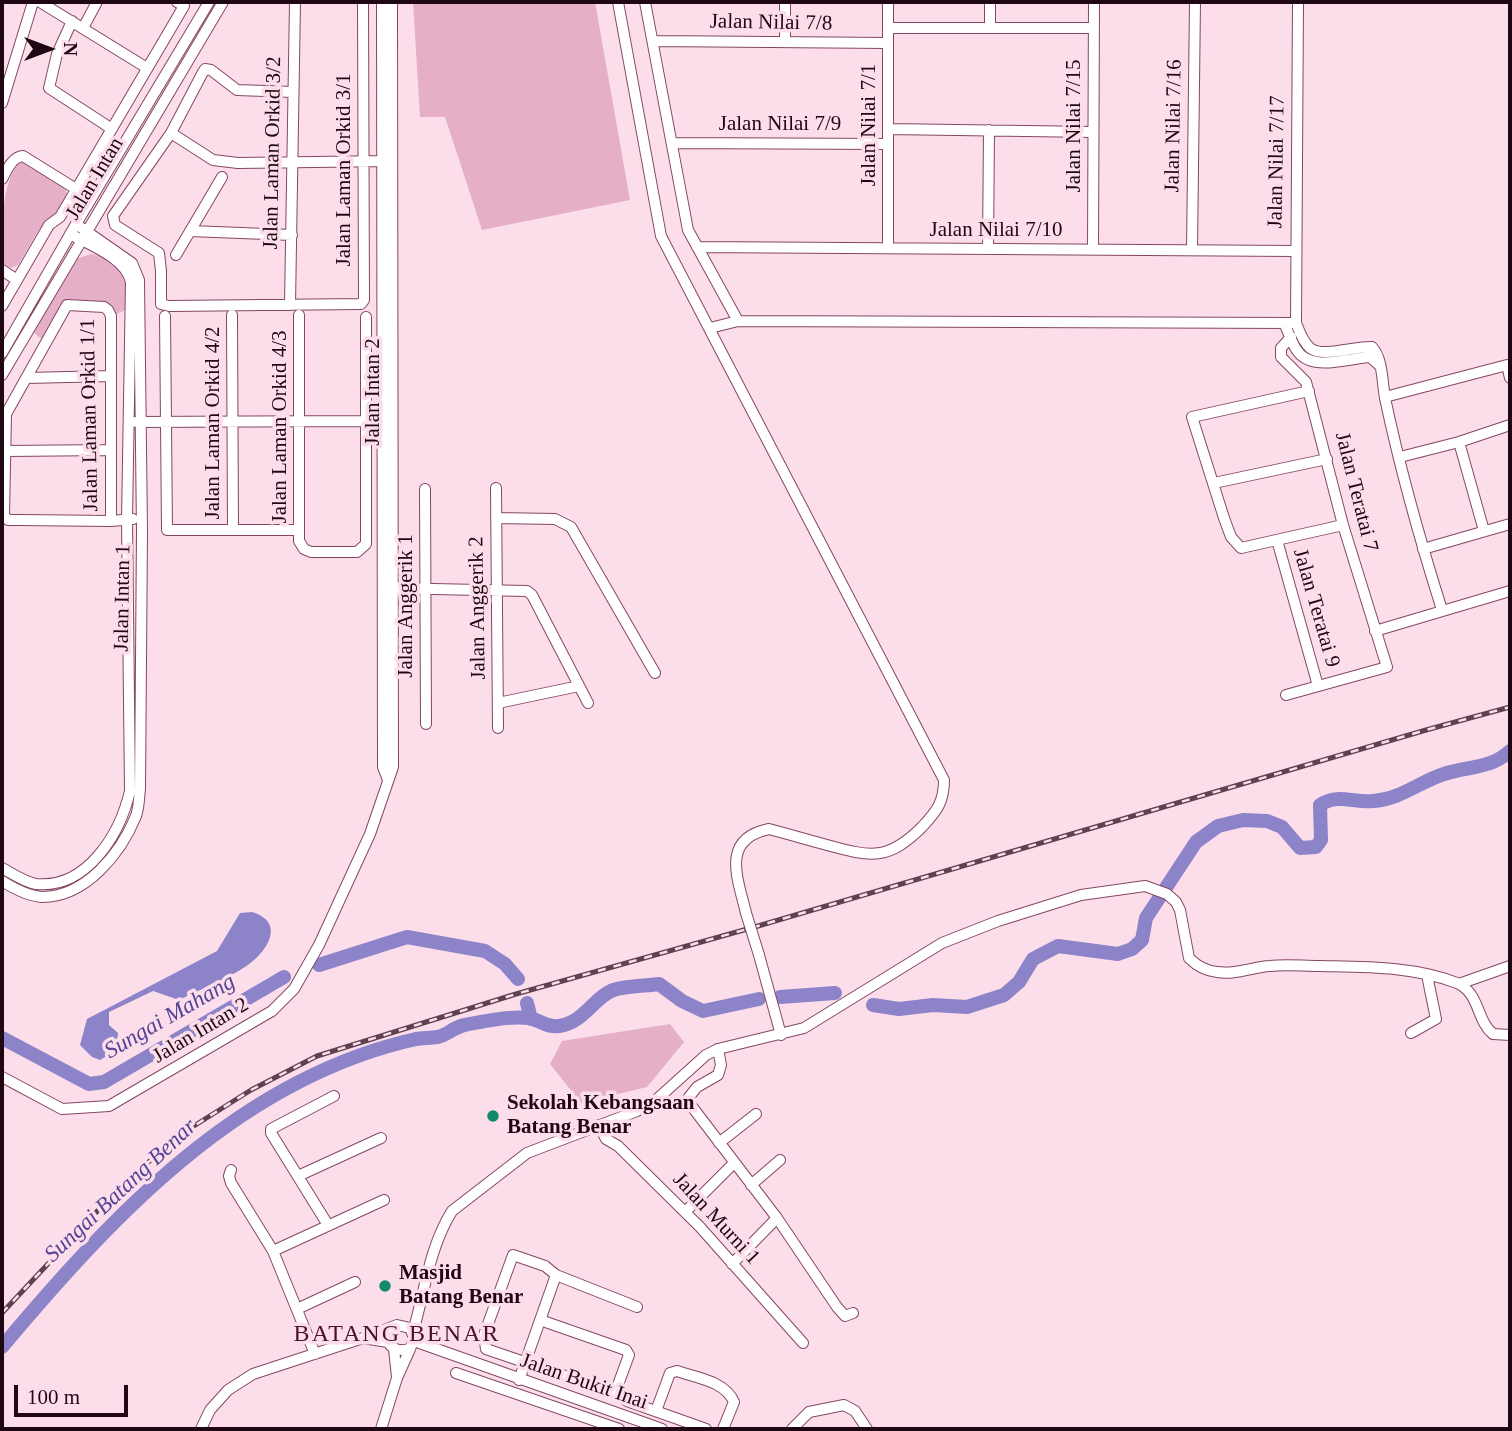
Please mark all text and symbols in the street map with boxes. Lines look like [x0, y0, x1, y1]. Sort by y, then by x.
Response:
street label: Jalan Nilai 7/8 [710, 9, 832, 37]
north arrow [14, 14, 84, 84]
text: N [60, 42, 81, 56]
street label: Jalan Laman Orkid 3/2 [259, 56, 287, 250]
street label: Jalan Nilai 7/16 [1160, 59, 1188, 193]
street label: Jalan Nilai 7/15 [1061, 60, 1087, 192]
street label: Jalan Nilai 7/1 [856, 64, 882, 186]
street label: Jalan Laman Orkid 3/1 [331, 73, 357, 267]
street label: Jalan Nilai 7/17 [1263, 95, 1291, 229]
street label: Jalan Nilai 7/9 [719, 111, 841, 137]
street label: Jalan Intan [61, 133, 129, 225]
street label: Jalan Nilai 7/10 [930, 217, 1062, 243]
street label: Jalan Laman Orkid 1/1 [76, 318, 104, 512]
street label: Jalan Laman Orkid 4/2 [200, 326, 226, 520]
street label: Jalan Laman Orkid 4/3 [267, 330, 293, 524]
street label: Jalan Intan 2 [360, 338, 386, 446]
street label: Jalan Teratai 7 [1329, 430, 1383, 554]
street label: Jalan Anggerik 1 [393, 534, 419, 678]
street label: Jalan Anggerik 2 [464, 536, 492, 680]
street label: Jalan Intan 1 [109, 544, 137, 652]
street label: Jalan Teratai 9 [1287, 546, 1345, 670]
water label: Sungai Mahang [100, 968, 240, 1066]
street label: Jalan Intan 2 [149, 993, 253, 1069]
place label: Sekolah Kebangsaan Batang Benar [507, 1091, 694, 1141]
marker: Sekolah Kebangsaan Batang Benar [485, 1108, 501, 1124]
water label: Sungai Batang Benar [39, 1113, 203, 1269]
street label: Jalan Murni 1 [667, 1168, 765, 1270]
place label: Masjid Batang Benar [399, 1261, 523, 1311]
marker: Masjid Batang Benar [377, 1278, 393, 1294]
district label: BATANG BENAR [295, 1321, 499, 1349]
street label: Jalan Bukit Inai [517, 1348, 651, 1416]
scale bar [18, 1372, 131, 1416]
text: 100 m [27, 1385, 80, 1409]

